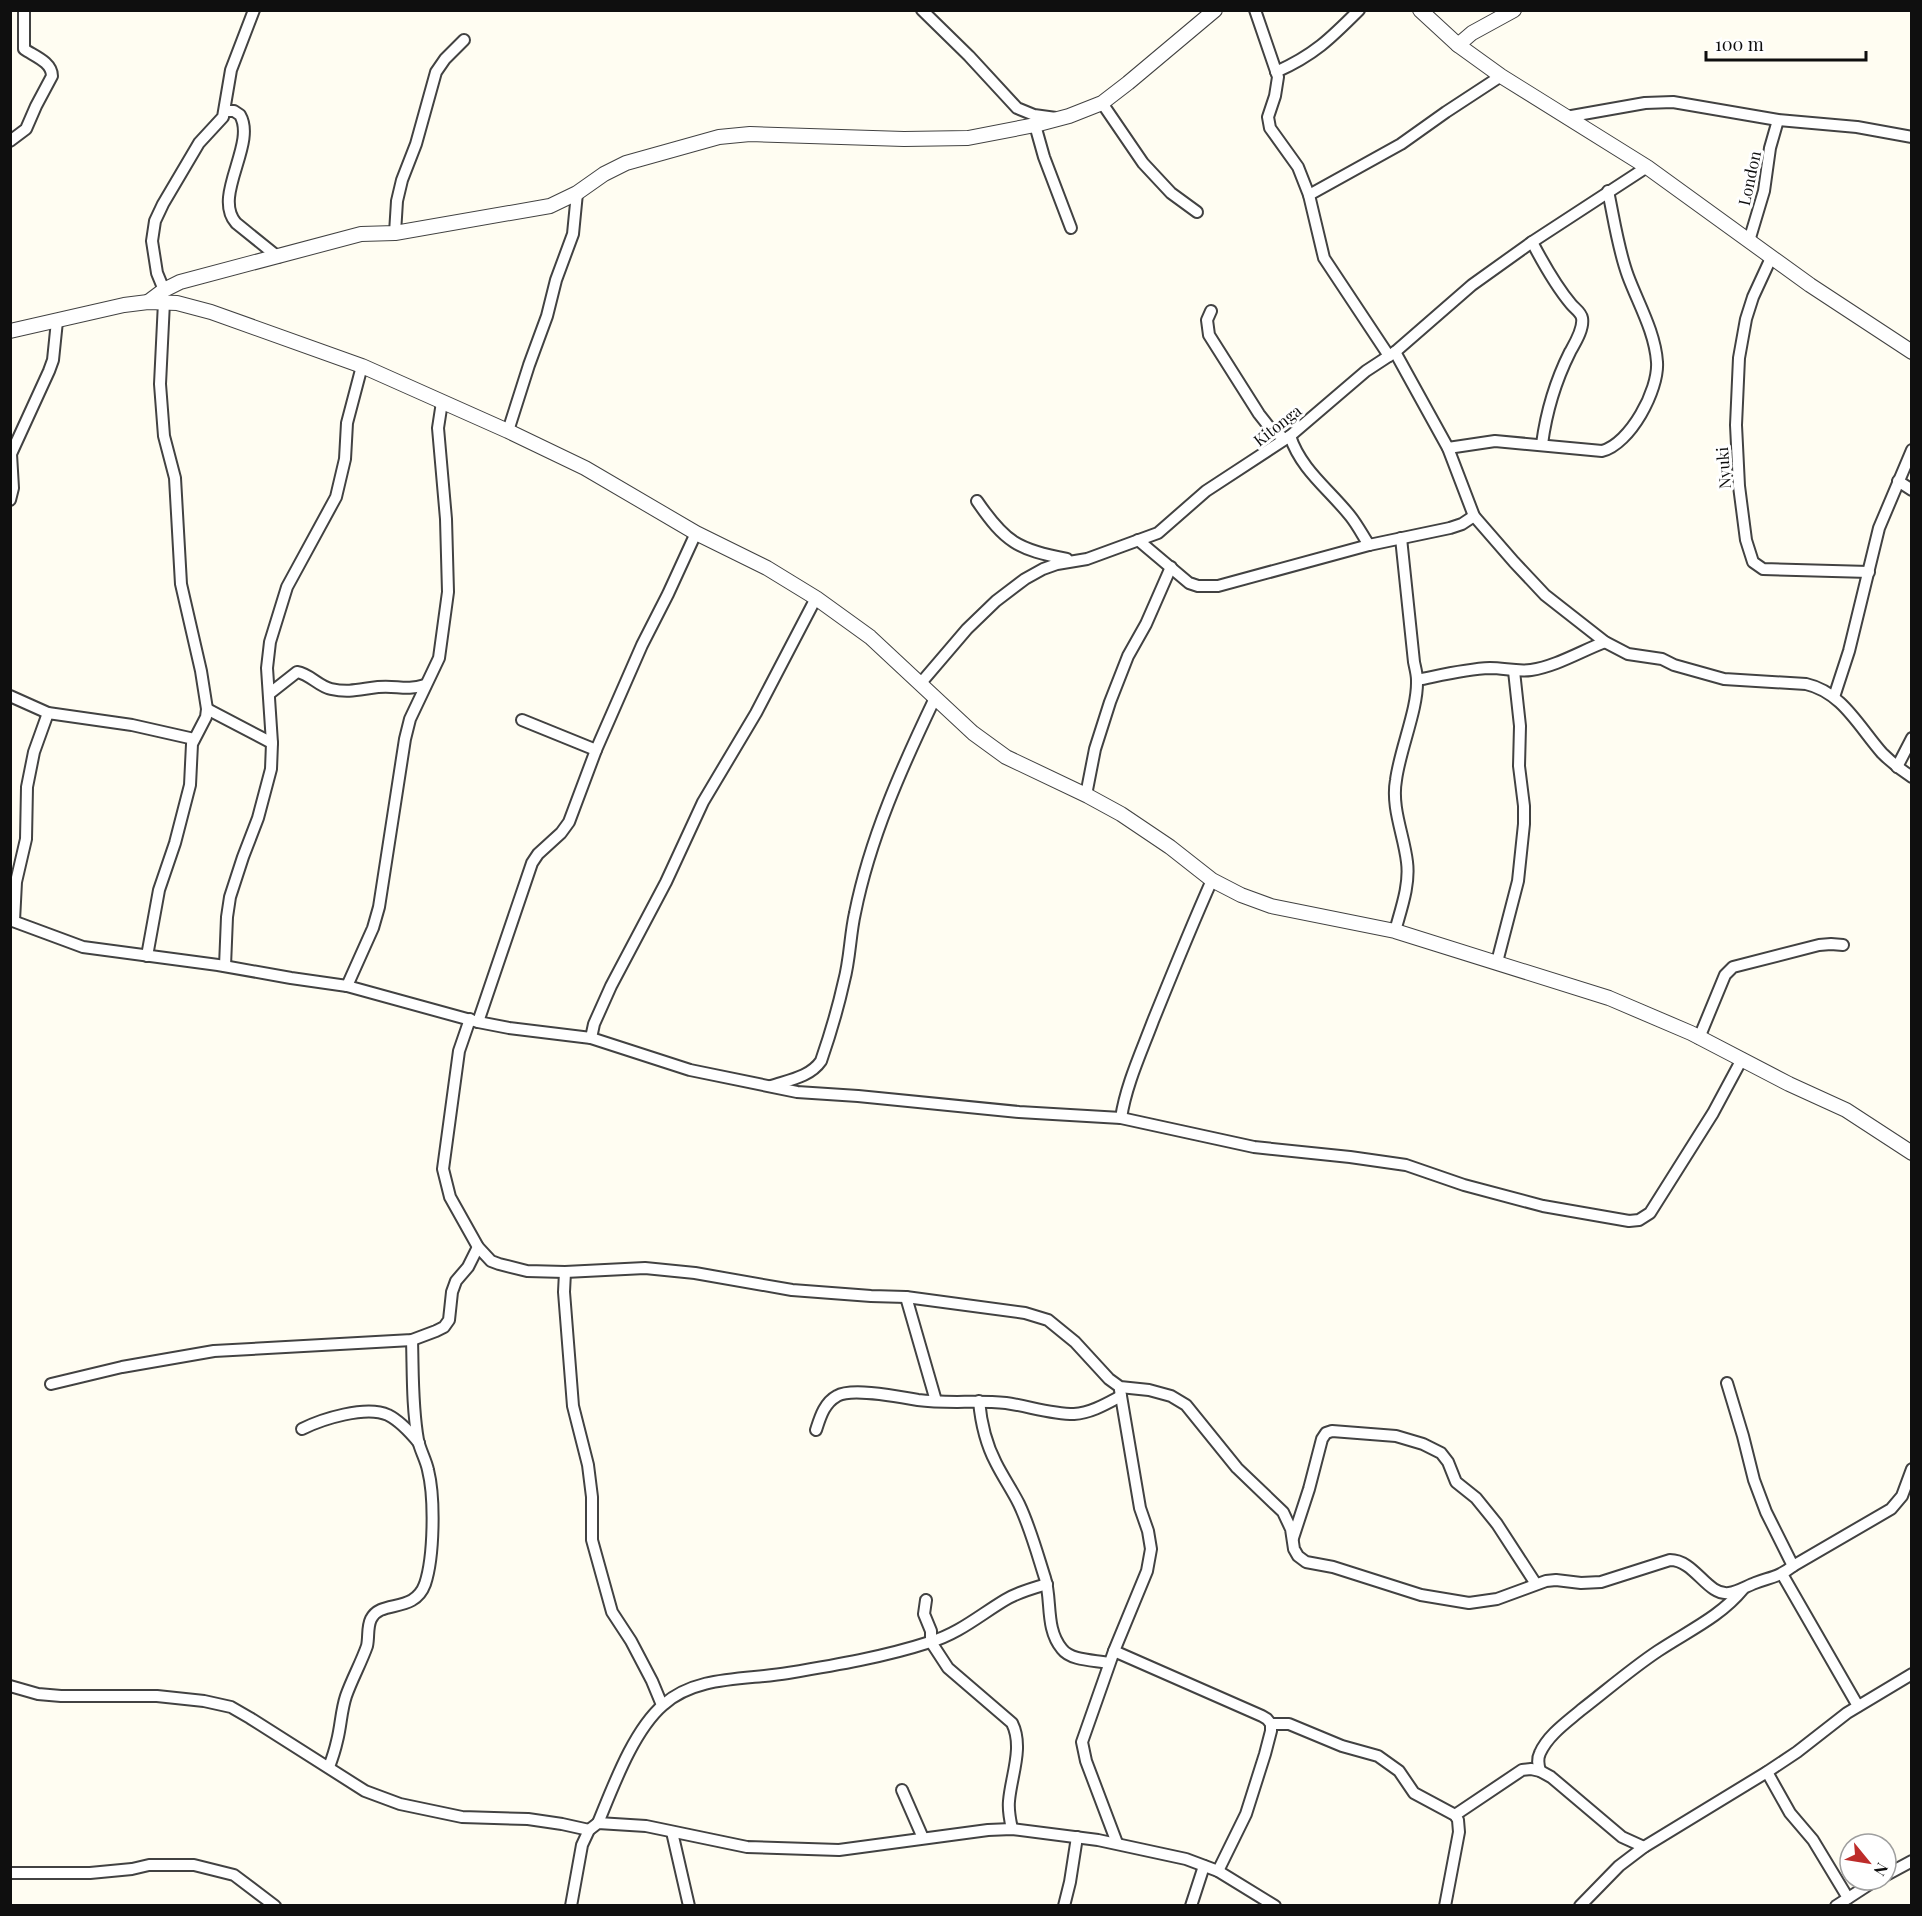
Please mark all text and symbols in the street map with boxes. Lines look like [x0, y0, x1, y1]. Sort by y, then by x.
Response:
scale bar [1706, 24, 1866, 62]
text: 100 m [1715, 32, 1764, 56]
street label: London [1733, 148, 1765, 207]
street label: Kitonga [1249, 400, 1305, 450]
street label: Nyuki [1711, 446, 1735, 490]
north arrow [1838, 1832, 1898, 1892]
text: N [1869, 1859, 1893, 1880]

